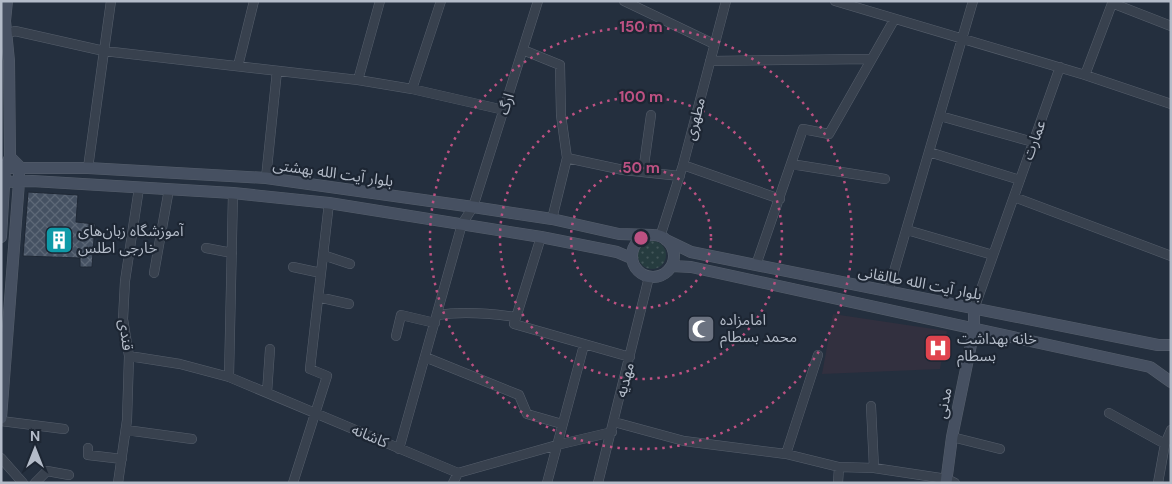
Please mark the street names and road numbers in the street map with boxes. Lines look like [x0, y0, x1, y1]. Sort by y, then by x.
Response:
street label: ارگ [493, 91, 519, 117]
street label: مطهری [680, 95, 710, 143]
street label: عمارت [1018, 117, 1051, 163]
street label: بلوار آیت الله بهشتی [272, 155, 394, 191]
street label: بلوار آیت الله طالقانی [856, 261, 984, 305]
street label: قندی [114, 318, 138, 352]
street label: مهدیه [611, 360, 639, 400]
street label: مدنی [931, 386, 957, 420]
street label: کاشانه [349, 419, 392, 453]

